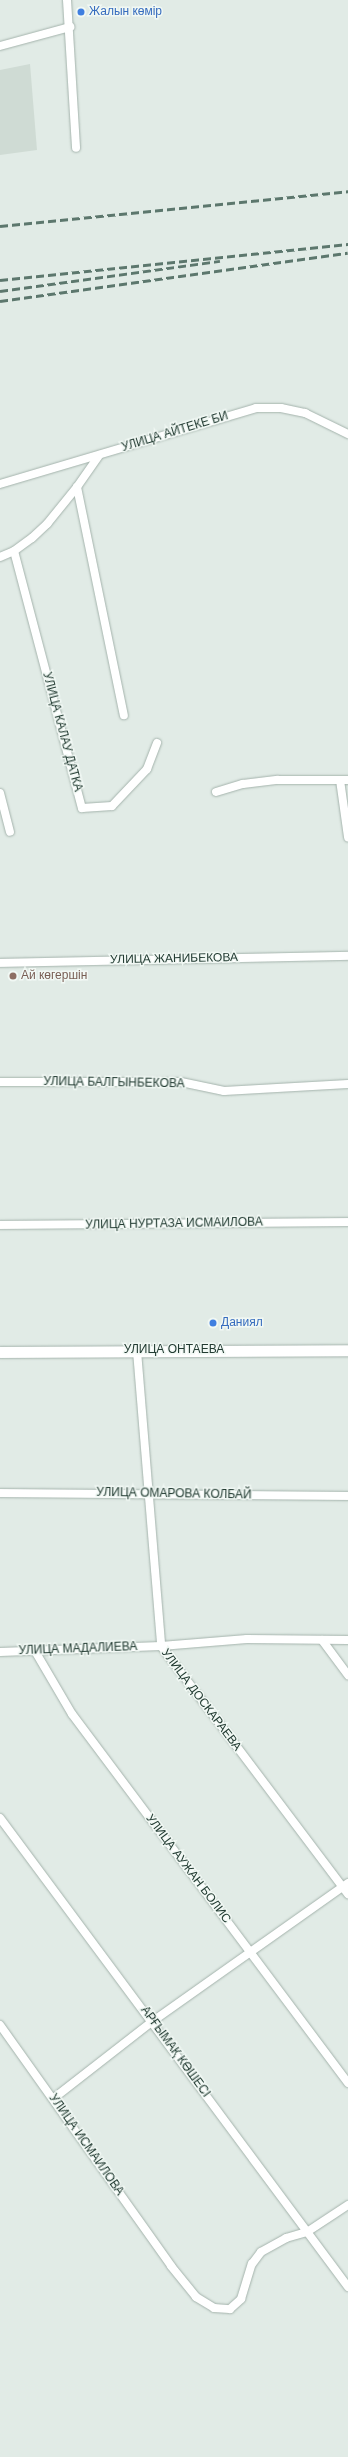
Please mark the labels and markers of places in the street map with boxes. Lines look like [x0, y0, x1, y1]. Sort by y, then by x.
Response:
place label: Жалын көмір [89, 5, 162, 19]
marker: Жалын көмір [76, 7, 86, 17]
place label: Ай көгершін [21, 969, 87, 983]
marker: Ай көгершін [8, 971, 18, 981]
place label: Даниял [221, 1316, 263, 1330]
marker: Даниял [208, 1318, 218, 1328]

